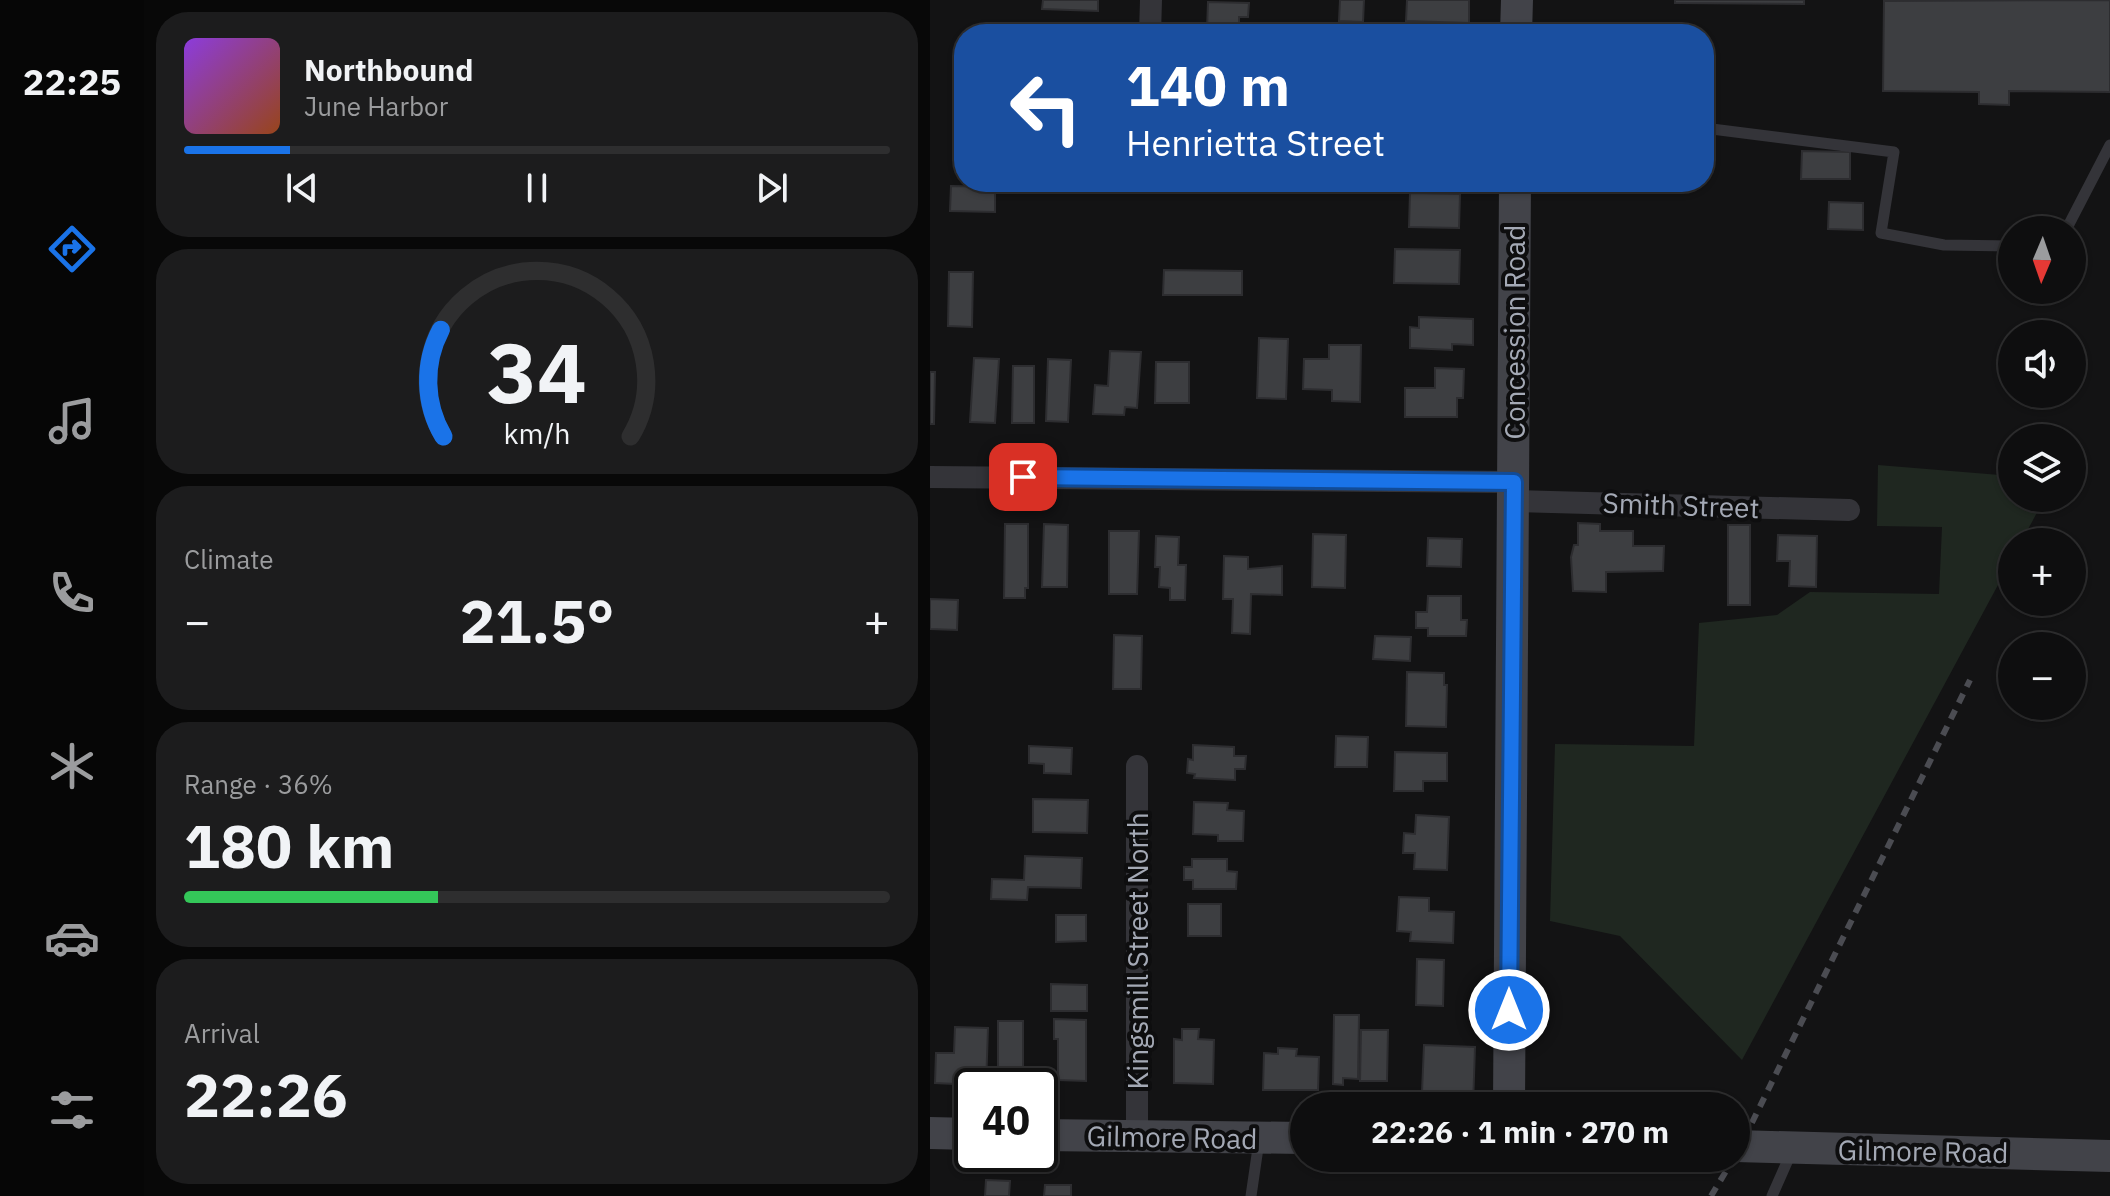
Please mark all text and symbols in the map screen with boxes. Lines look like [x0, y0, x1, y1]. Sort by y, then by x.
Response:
text: 140 m [1126, 49, 1290, 121]
text: Northbound [304, 50, 473, 89]
icon: left [994, 56, 1098, 160]
text: 22:25 [23, 58, 121, 105]
text: June Harbor [304, 89, 448, 123]
text: Henrietta Street [1126, 119, 1385, 166]
icon: previous [280, 166, 324, 210]
icon: pause [515, 166, 559, 210]
icon: next [750, 166, 794, 210]
north arrow [1998, 216, 2086, 304]
map controls [1998, 216, 2086, 720]
icon: directions [44, 221, 100, 277]
street label: Concession Road [1496, 225, 1533, 439]
text: 34 [487, 318, 587, 426]
button: sound [1998, 320, 2086, 408]
icon: music [44, 393, 100, 449]
text: km/h [503, 415, 571, 452]
button: layers [1998, 424, 2086, 512]
pin [989, 443, 1057, 511]
icon: arrive [1001, 455, 1045, 499]
street label: Smith Street [1602, 484, 1760, 526]
button: + [1998, 528, 2086, 616]
text: Climate [184, 542, 274, 576]
icon: phone [44, 565, 100, 621]
text: 21.5° [460, 581, 614, 660]
text: − [184, 592, 210, 649]
text: + [864, 592, 890, 649]
button: − [1998, 632, 2086, 720]
icon: climate [44, 738, 100, 794]
text: Range · 36% [184, 767, 333, 801]
text: 180 km [184, 806, 394, 885]
street label: Kingsmill Street North [1119, 812, 1156, 1090]
icon: car [44, 910, 100, 966]
position arrow [1467, 968, 1551, 1052]
text: Arrival [184, 1016, 260, 1050]
text: 22:26 [184, 1055, 348, 1134]
speed limit sign: 40 [954, 1068, 1058, 1172]
icon: filters [44, 1082, 100, 1138]
text: 22:26 · 1 min · 270 m [1371, 1112, 1669, 1151]
street label: Gilmore Road [1086, 1117, 1258, 1157]
street label: Gilmore Road [1837, 1131, 2009, 1171]

